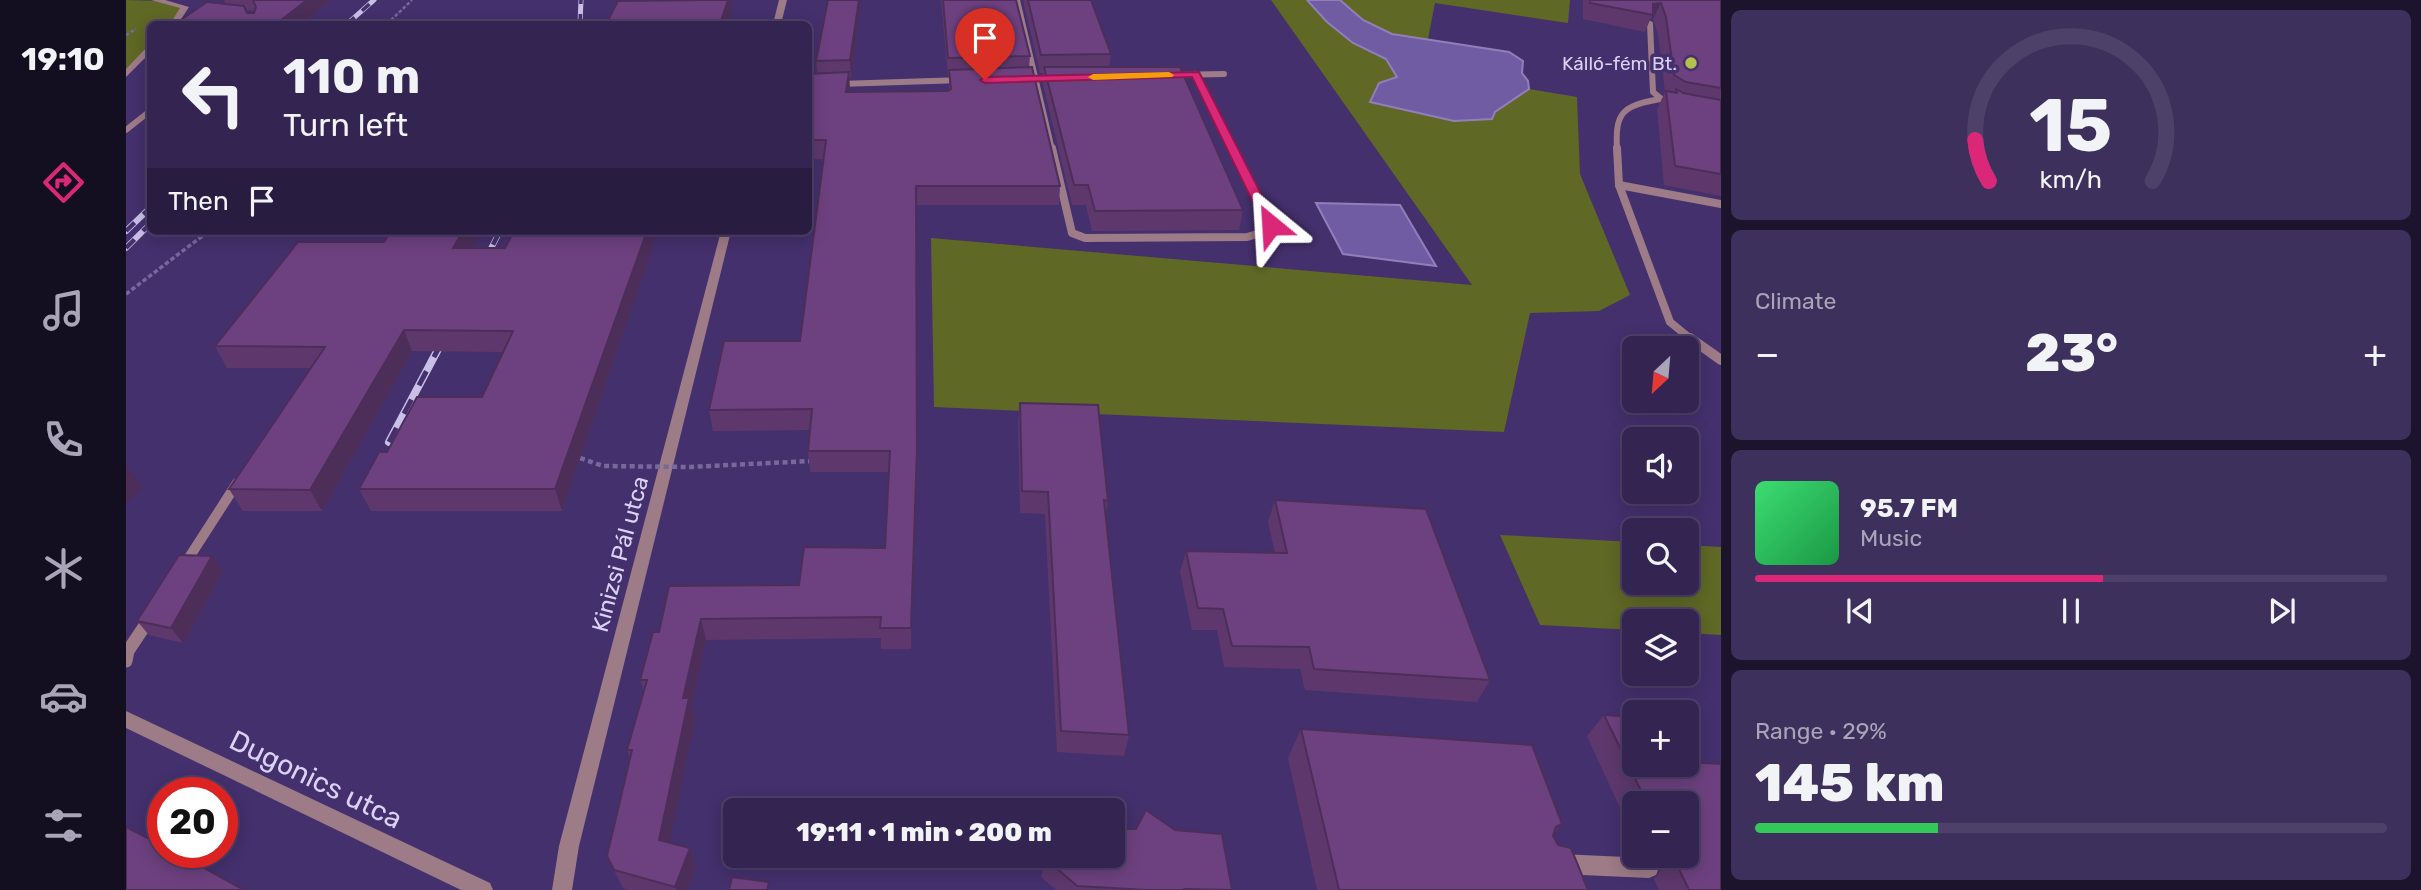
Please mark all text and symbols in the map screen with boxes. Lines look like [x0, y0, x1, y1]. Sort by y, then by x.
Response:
pin [955, 8, 1015, 80]
icon: arrive [966, 19, 1004, 57]
text: 19:10 [21, 40, 105, 78]
text: 110 m [283, 47, 420, 105]
icon: left [168, 49, 259, 140]
place label: Kálló-fém Bt. [1562, 52, 1677, 75]
marker: Kálló-fém Bt. [1683, 55, 1699, 71]
text: 15 [2029, 83, 2113, 169]
text: Turn left [283, 106, 408, 144]
icon: directions [39, 158, 88, 207]
text: km/h [2040, 165, 2102, 194]
icon: arrive [243, 182, 281, 220]
text: Then [168, 186, 229, 217]
position arrow [1234, 188, 1308, 262]
icon: music [39, 286, 88, 335]
text: Climate [1755, 287, 1836, 315]
text: 23° [2025, 322, 2118, 384]
text: − [1755, 331, 1780, 377]
text: + [2363, 331, 2387, 377]
north arrow [1622, 336, 1699, 413]
map controls [1622, 336, 1699, 868]
icon: phone [39, 415, 88, 464]
button: sound [1622, 427, 1699, 504]
street label: Kinizsi Pál utca [586, 473, 654, 635]
text: 95.7 FM [1860, 493, 1958, 524]
button: search [1622, 518, 1699, 595]
text: Music [1860, 524, 1922, 552]
icon: climate [39, 544, 88, 593]
icon: previous [1841, 592, 1879, 630]
icon: pause [2052, 592, 2090, 630]
icon: next [2263, 592, 2301, 630]
button: layers [1622, 609, 1699, 686]
icon: car [39, 672, 88, 721]
button: + [1622, 700, 1699, 777]
text: Range · 29% [1755, 717, 1887, 745]
street label: Dugonics utca [224, 723, 408, 835]
text: 145 km [1755, 752, 1945, 814]
speed limit sign: 20 [147, 777, 238, 868]
button: − [1622, 791, 1699, 868]
icon: filters [39, 801, 88, 850]
text: 19:11 · 1 min · 200 m [796, 817, 1052, 848]

